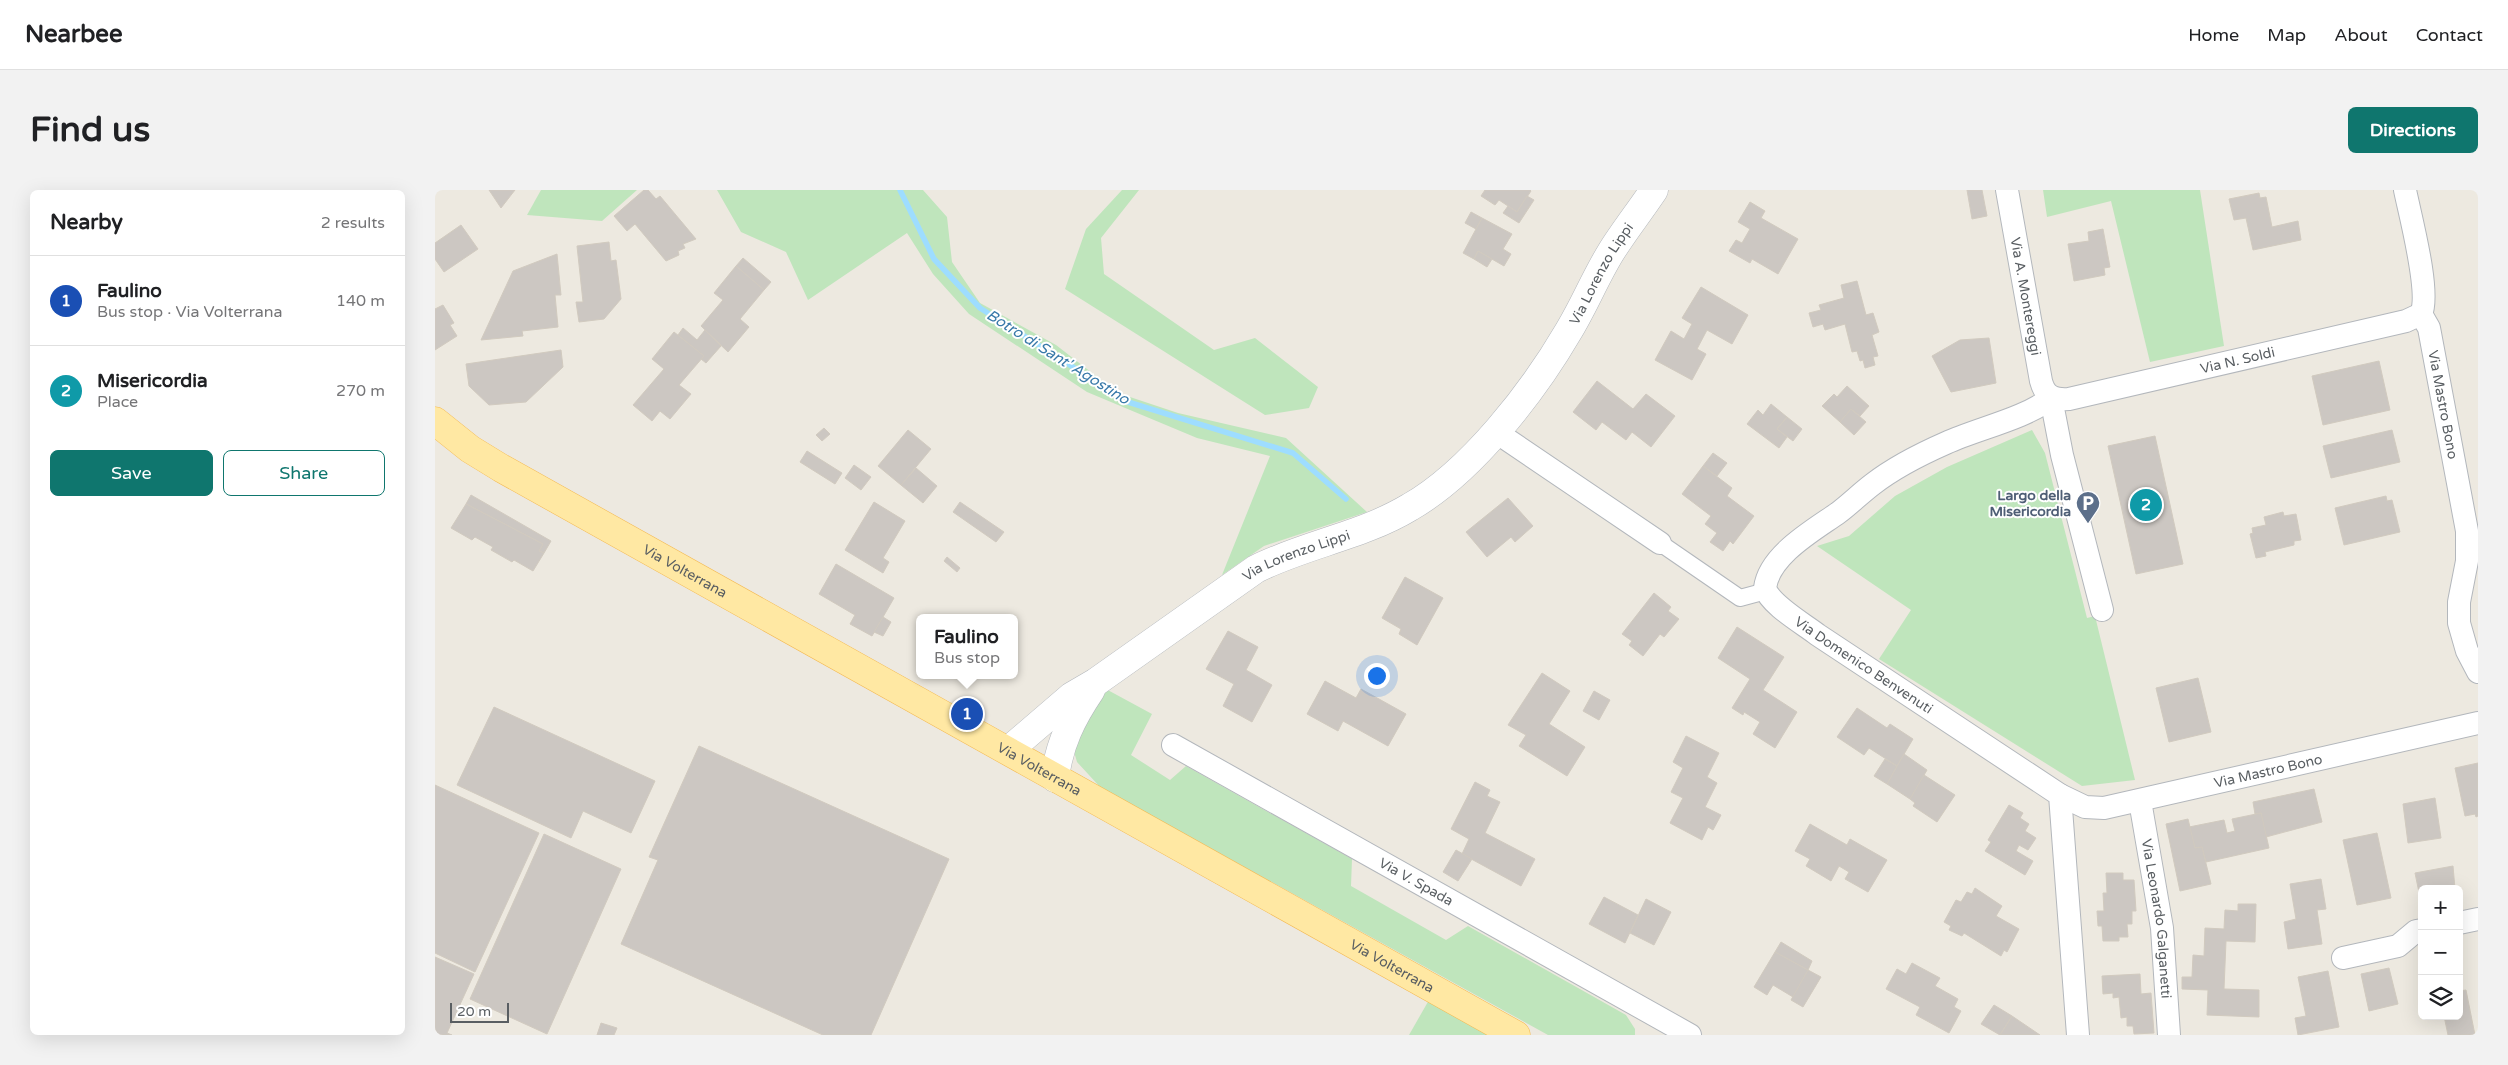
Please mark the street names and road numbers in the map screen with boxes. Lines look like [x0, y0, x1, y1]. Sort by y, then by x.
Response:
street label: Via Lorenzo Lippi [1566, 219, 1637, 328]
street label: Via A. Montereggi [2007, 236, 2045, 357]
street label: Via N. Soldi [2198, 343, 2276, 377]
street label: Via Mastro Bono [2425, 349, 2462, 460]
street label: Via Lorenzo Lippi [1239, 526, 1352, 585]
street label: Via Volterrana [640, 541, 730, 601]
street label: Via Domenico Benvenuti [1791, 613, 1936, 717]
street label: Via Volterrana [994, 739, 1085, 799]
street label: Via Mastro Bono [2212, 750, 2324, 791]
street label: Via Leonardo Galganetti [2138, 837, 2175, 999]
street label: Via V. Spada [1376, 854, 1457, 909]
street label: Via Volterrana [1347, 936, 1437, 996]

